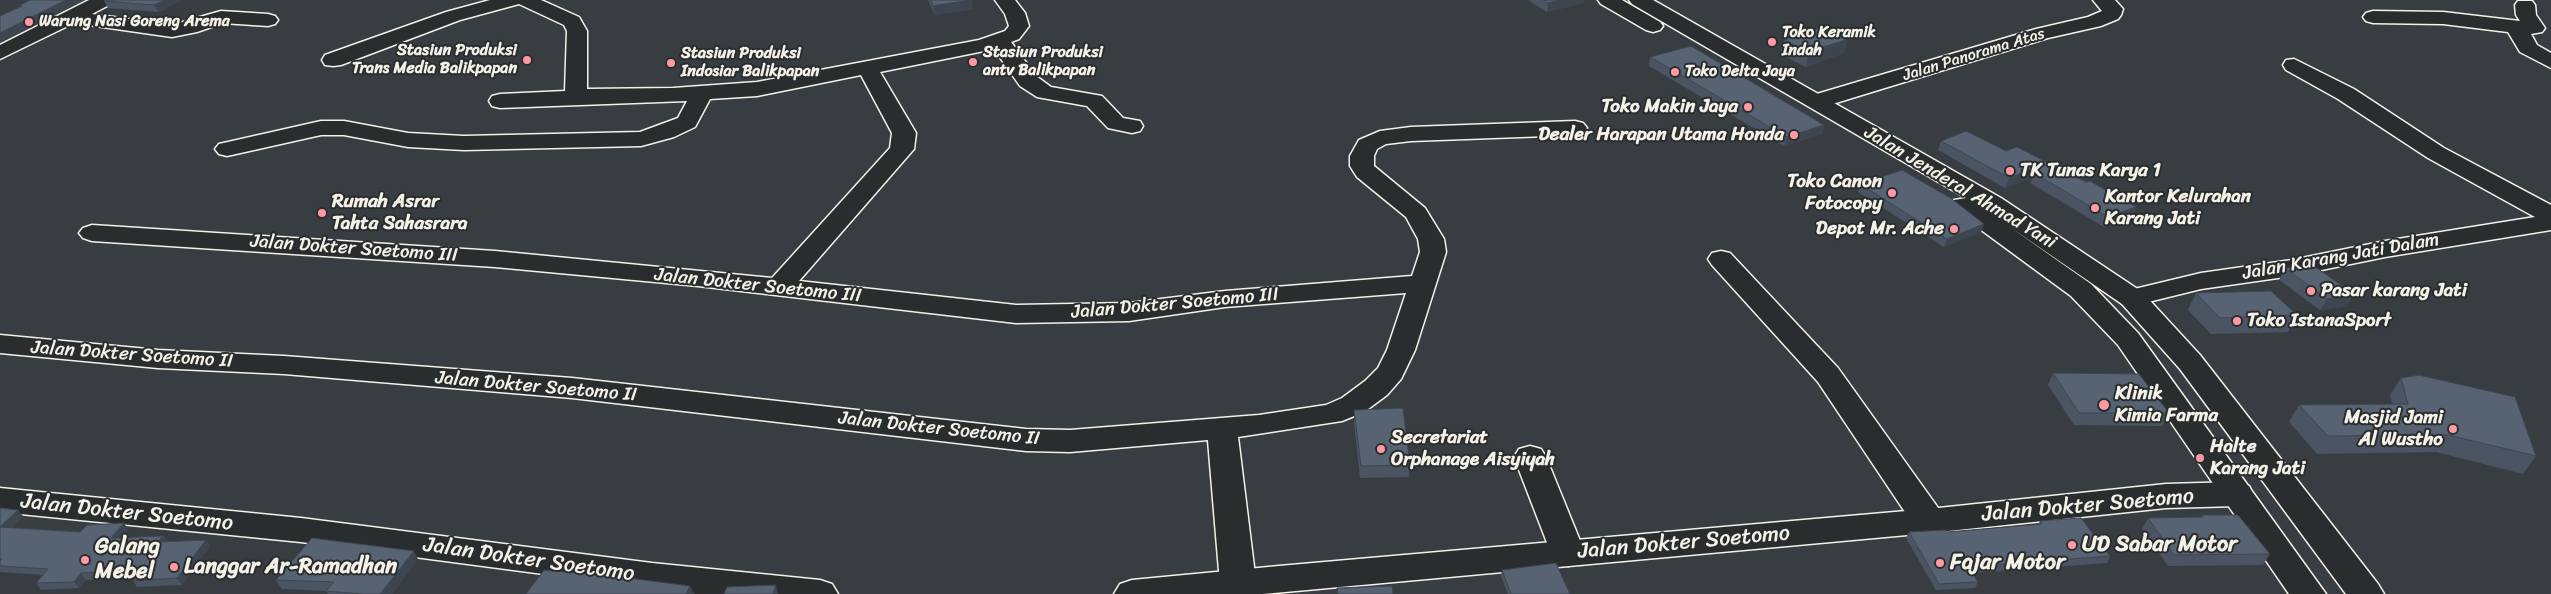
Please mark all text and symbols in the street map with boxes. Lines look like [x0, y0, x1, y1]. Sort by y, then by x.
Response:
place label: Warung Nasi Goreng Arema [39, 12, 230, 32]
marker: Warung Nasi Goreng Arema [23, 16, 35, 28]
place label: Toko Keramik Indah [1782, 23, 1876, 61]
street label: Jalan Panorama Atas [1901, 24, 2047, 86]
marker: Toko Keramik Indah [1766, 36, 1778, 48]
place label: Stasiun Produksi Trans Media Balikpapan [352, 41, 517, 79]
place label: Stasiun Produksi antv Balikpapan [983, 43, 1103, 81]
place label: Stasiun Produksi Indosiar Balikpapan [681, 44, 819, 82]
marker: Stasiun Produksi Trans Media Balikpapan [521, 54, 533, 66]
marker: Stasiun Produksi antv Balikpapan [967, 56, 979, 68]
marker: Stasiun Produksi Indosiar Balikpapan [665, 57, 677, 69]
place label: Toko Delta Jaya [1685, 62, 1795, 82]
marker: Toko Delta Jaya [1669, 66, 1681, 78]
place label: Toko Makin Jaya [1601, 96, 1738, 118]
marker: Toko Makin Jaya [1742, 101, 1754, 113]
street label: Jalan Jenderal Ahmad Yani [1860, 122, 2060, 254]
place label: Dealer Harapan Utama Honda [1539, 124, 1784, 146]
marker: Dealer Harapan Utama Honda [1788, 129, 1800, 141]
place label: TK Tunas Karya 1 [2020, 160, 2161, 182]
marker: TK Tunas Karya 1 [2004, 165, 2016, 177]
place label: Toko Canon Fotocopy [1787, 171, 1882, 215]
place label: Kantor Kelurahan Karang Jati [2105, 186, 2251, 230]
marker: Toko Canon Fotocopy [1886, 187, 1898, 199]
place label: Rumah Asrar Tahta Sahasrara [332, 191, 467, 235]
marker: Kantor Kelurahan Karang Jati [2089, 202, 2101, 214]
marker: Rumah Asrar Tahta Sahasrara [316, 207, 328, 219]
place label: Depot Mr. Ache [1816, 218, 1944, 240]
marker: Depot Mr. Ache [1948, 223, 1960, 235]
street label: Jalan Karang Jati Dalam [2241, 228, 2441, 286]
street label: Jalan Dokter Soetomo III [249, 230, 459, 268]
street label: Jalan Dokter Soetomo III [653, 264, 863, 308]
place label: Pasar karang Jati [2321, 280, 2467, 302]
street label: Jalan Dokter Soetomo III [1070, 284, 1280, 324]
marker: Pasar karang Jati [2305, 285, 2317, 297]
place label: Toko IstanaSport [2247, 310, 2391, 332]
marker: Toko IstanaSport [2231, 315, 2243, 327]
street label: Jalan Dokter Soetomo II [30, 337, 234, 373]
street label: Jalan Dokter Soetomo II [434, 367, 638, 407]
place label: Klinik Kimia Farma [2115, 383, 2218, 427]
marker: Klinik Kimia Farma [2097, 398, 2111, 412]
street label: Jalan Dokter Soetomo II [837, 407, 1041, 451]
place label: Masjid Jami Al Wustho [2345, 407, 2443, 451]
marker: Masjid Jami Al Wustho [2447, 423, 2459, 435]
place label: Secretariat Orphanage Aisyiyah [1391, 427, 1555, 471]
place label: Halte Karang Jati [2210, 436, 2305, 480]
marker: Secretariat Orphanage Aisyiyah [1375, 443, 1387, 455]
marker: Halte Karang Jati [2194, 452, 2206, 464]
street label: Jalan Dokter Soetomo [1981, 484, 2195, 528]
street label: Jalan Dokter Soetomo [20, 489, 234, 537]
street label: Jalan Dokter Soetomo [1577, 521, 1791, 565]
street label: Jalan Dokter Soetomo [422, 532, 636, 588]
place label: UD Sabar Motor [2082, 532, 2237, 558]
place label: Galang Mebel [95, 534, 160, 586]
marker: UD Sabar Motor [2066, 539, 2078, 551]
place label: Fajar Motor [1950, 550, 2065, 576]
marker: Galang Mebel [79, 554, 91, 566]
place label: Langgar Ar-Ramadhan [184, 554, 397, 580]
marker: Fajar Motor [1934, 557, 1946, 569]
marker: Langgar Ar-Ramadhan [168, 561, 180, 573]

